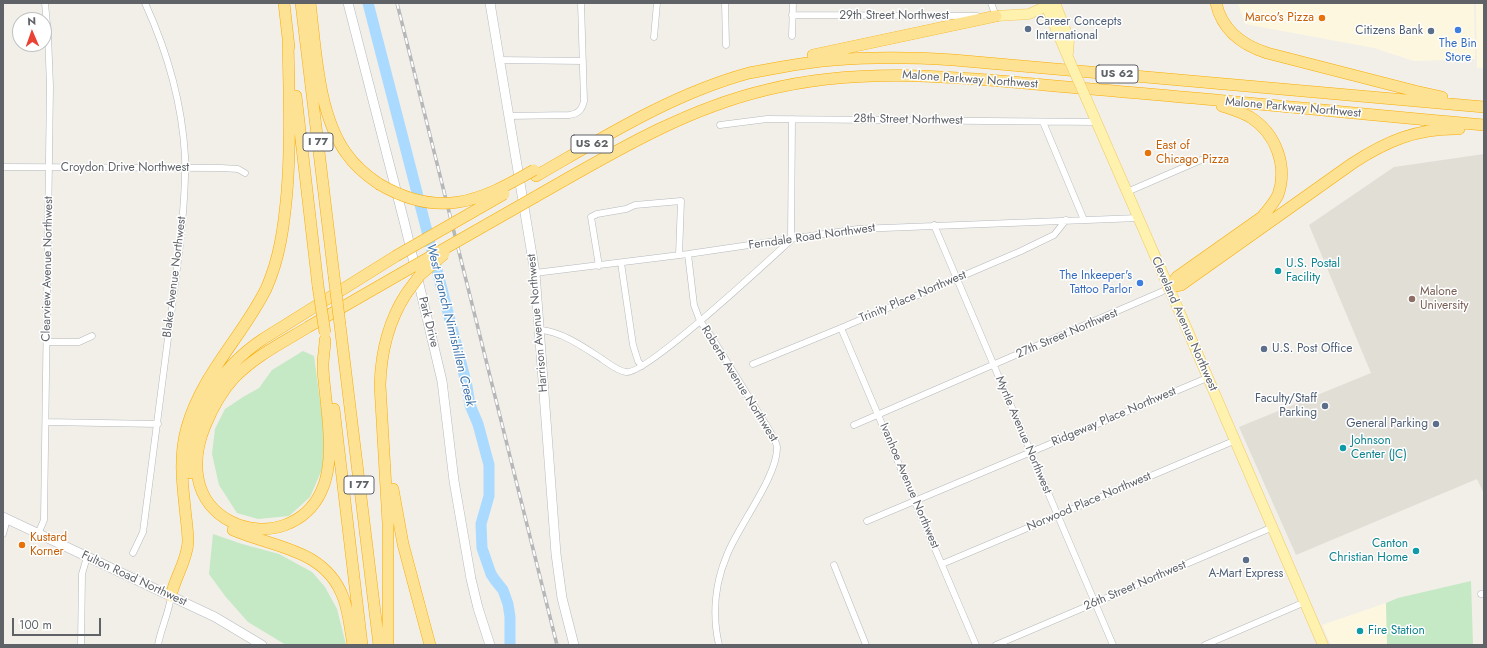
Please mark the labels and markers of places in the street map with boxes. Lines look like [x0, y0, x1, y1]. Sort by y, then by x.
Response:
place label: Marco's Pizza [1245, 11, 1314, 25]
marker: Marco's Pizza [1317, 13, 1327, 23]
place label: Career Concepts International [1036, 15, 1122, 43]
marker: Career Concepts International [1023, 24, 1033, 34]
place label: Citizens Bank [1355, 24, 1423, 38]
marker: The Bin Store [1453, 25, 1463, 35]
marker: Citizens Bank [1426, 26, 1436, 36]
place label: The Bin Store [1439, 37, 1477, 65]
place label: East of Chicago Pizza [1156, 139, 1229, 167]
marker: East of Chicago Pizza [1143, 148, 1153, 158]
place label: U.S. Postal Facility [1286, 257, 1340, 285]
marker: U.S. Postal Facility [1273, 266, 1283, 276]
place label: The Inkeeper's Tattoo Parlor [1059, 269, 1132, 297]
marker: The Inkeeper's Tattoo Parlor [1135, 278, 1145, 288]
place label: Malone University [1420, 285, 1468, 313]
marker: Malone University [1407, 294, 1417, 304]
place label: U.S. Post Office [1272, 342, 1352, 356]
marker: U.S. Post Office [1259, 344, 1269, 354]
place label: Faculty/Staff Parking [1255, 392, 1317, 420]
marker: Faculty/Staff Parking [1320, 401, 1330, 411]
place label: General Parking [1346, 417, 1428, 431]
marker: General Parking [1431, 419, 1441, 429]
place label: Johnson Center (JC) [1351, 434, 1407, 462]
marker: Johnson Center (JC) [1338, 443, 1348, 453]
place label: Kustard Korner [30, 531, 67, 559]
place label: Canton Christian Home [1329, 537, 1408, 565]
marker: Kustard Korner [17, 540, 27, 550]
marker: Canton Christian Home [1411, 546, 1421, 556]
marker: A-Mart Express [1241, 555, 1251, 565]
place label: A-Mart Express [1209, 567, 1283, 581]
place label: Fire Station [1368, 624, 1425, 638]
marker: Fire Station [1355, 626, 1365, 636]

